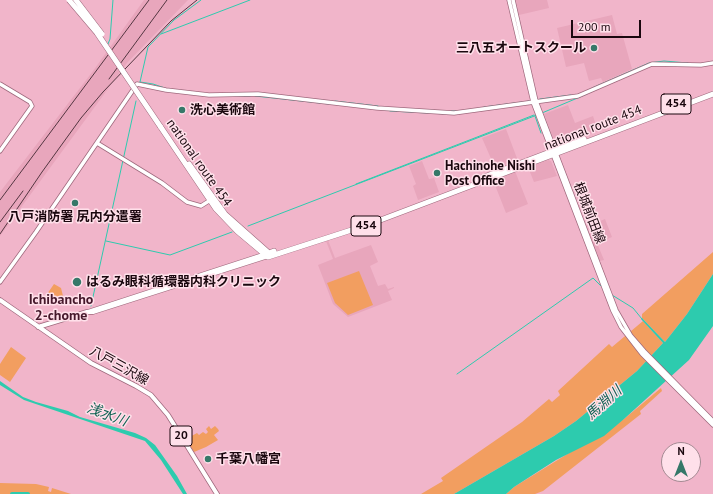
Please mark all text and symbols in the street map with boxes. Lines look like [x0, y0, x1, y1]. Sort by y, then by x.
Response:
scale bar [573, 12, 643, 38]
text: 200 m [578, 19, 611, 34]
place label: 三八五オートスクール [456, 40, 586, 56]
marker: 三八五オートスクール [589, 43, 599, 53]
road number: 454 [661, 94, 691, 114]
place label: 洗心美術館 [190, 102, 255, 118]
street label: national route 454 [542, 102, 644, 154]
marker: 洗心美術館 [177, 105, 187, 115]
street label: national route 454 [163, 116, 235, 210]
place label: Hachinohe Nishi Post Office [445, 158, 535, 189]
marker: Hachinohe Nishi Post Office [432, 168, 442, 178]
street label: 根城前田線 [570, 180, 608, 246]
marker: 八戸消防署 尻内分遣署 [70, 198, 80, 208]
place label: 八戸消防署 尻内分遣署 [8, 209, 142, 225]
road number: 454 [351, 216, 381, 236]
place label: はるみ眼科循環器内科クリニック [86, 274, 281, 290]
marker: はるみ眼科循環器内科クリニック [71, 276, 83, 288]
district label: Ichibancho 2-chome [29, 292, 93, 324]
street label: 八戸三沢線 [87, 343, 151, 389]
water label: 馬淵川 [583, 383, 625, 423]
water label: 浅水川 [84, 400, 130, 430]
road number: 20 [170, 426, 192, 446]
north arrow [661, 442, 701, 482]
text: N [677, 444, 685, 458]
place label: 千葉八幡宮 [216, 451, 281, 467]
marker: 千葉八幡宮 [203, 454, 213, 464]

